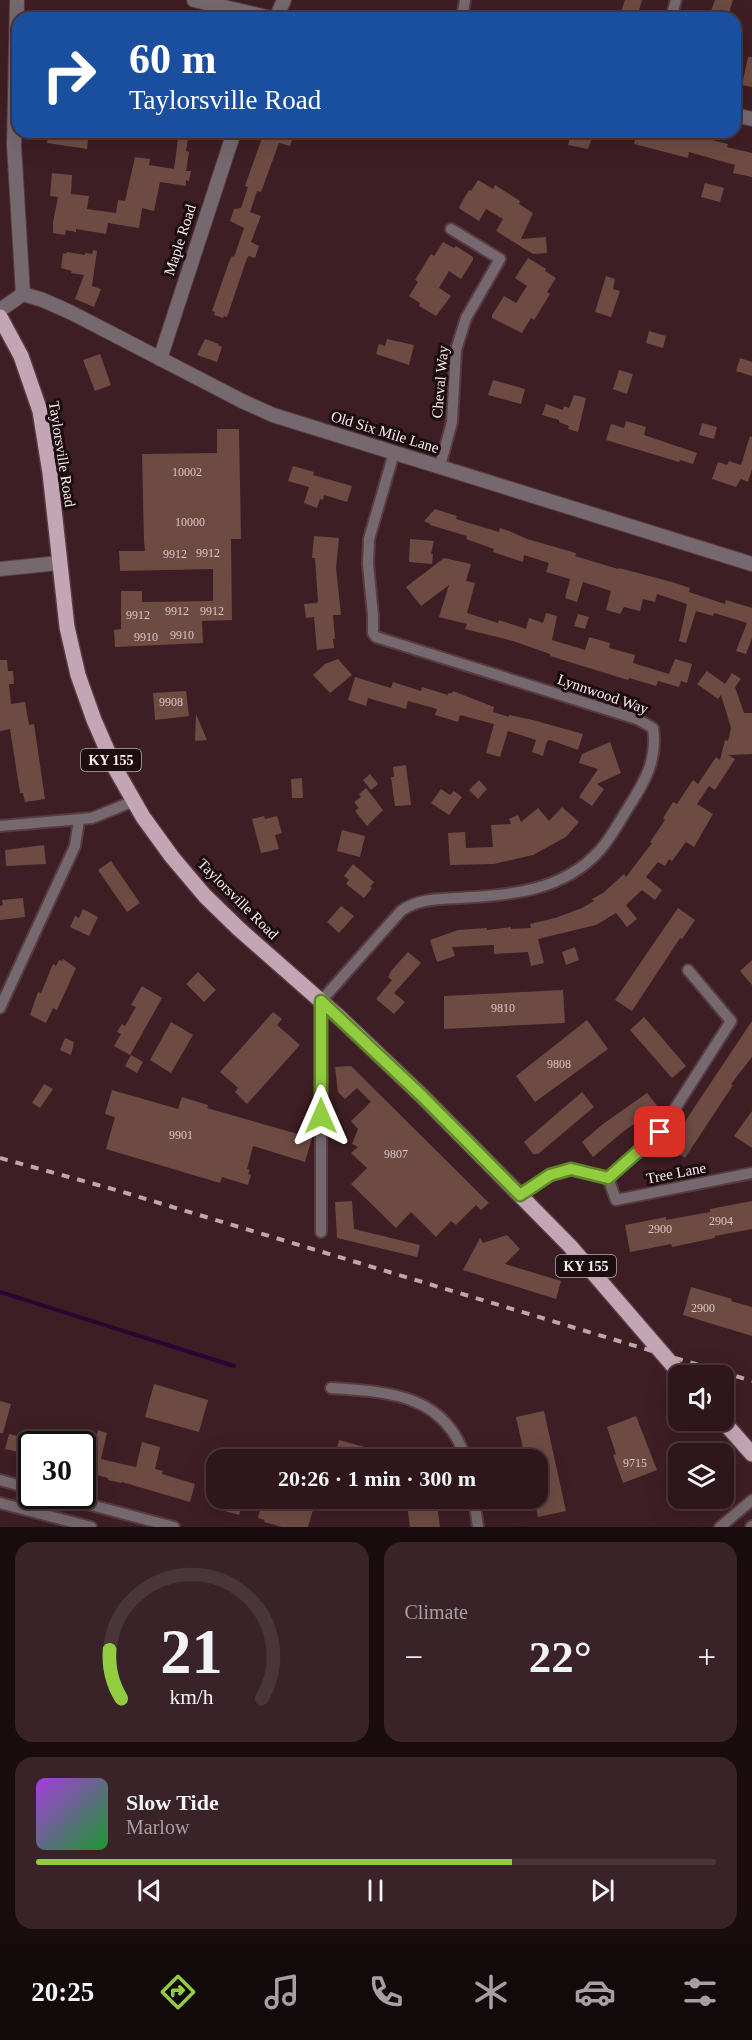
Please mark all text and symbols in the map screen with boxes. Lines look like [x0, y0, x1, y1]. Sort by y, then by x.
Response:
icon: right [30, 36, 108, 114]
text: 60 m [129, 36, 217, 82]
text: Taylorsville Road [129, 85, 321, 115]
street label: Maple Road [161, 202, 199, 278]
street label: Cheval Way [429, 344, 451, 419]
street label: Taylorsville Road [46, 400, 78, 509]
street label: Old Six Mile Lane [329, 408, 441, 456]
house number: 10002 [172, 465, 202, 479]
house number: 10000 [175, 515, 205, 529]
house number: 9912 [196, 546, 220, 560]
house number: 9912 [163, 547, 187, 561]
house number: 9912 [165, 604, 189, 618]
house number: 9912 [200, 604, 224, 618]
house number: 9912 [126, 608, 150, 622]
house number: 9910 [170, 628, 194, 642]
house number: 9910 [134, 630, 158, 644]
street label: Lynnwood Way [556, 671, 651, 717]
house number: 9908 [159, 695, 183, 709]
road number: KY 155 [81, 749, 141, 771]
street label: Taylorsville Road [195, 856, 282, 943]
house number: 9810 [491, 1001, 515, 1015]
house number: 9808 [547, 1057, 571, 1071]
position arrow [289, 1084, 353, 1148]
pin [634, 1106, 685, 1157]
icon: arrive [643, 1115, 676, 1148]
house number: 9901 [169, 1128, 193, 1142]
house number: 9807 [384, 1147, 408, 1161]
street label: Tree Lane [645, 1159, 708, 1187]
house number: 2904 [709, 1214, 733, 1228]
house number: 2900 [648, 1222, 672, 1236]
road number: KY 155 [556, 1255, 616, 1277]
house number: 2900 [691, 1301, 715, 1315]
map controls [668, 1365, 734, 1509]
button: sound [668, 1365, 734, 1431]
speed limit sign: 30 [18, 1431, 96, 1509]
button: layers [668, 1443, 734, 1509]
house number: 9715 [623, 1456, 647, 1470]
text: 20:26 · 1 min · 300 m [278, 1466, 476, 1491]
text: Climate [405, 1601, 468, 1623]
text: 21 [161, 1617, 223, 1686]
text: 22° [529, 1632, 592, 1682]
text: − [405, 1639, 423, 1675]
text: + [697, 1639, 716, 1675]
text: km/h [170, 1685, 214, 1709]
text: Slow Tide [126, 1790, 219, 1815]
text: Marlow [126, 1816, 189, 1838]
icon: previous [133, 1874, 166, 1907]
icon: pause [359, 1874, 392, 1907]
icon: next [586, 1874, 619, 1907]
icon: directions [157, 1971, 199, 2013]
icon: music [261, 1971, 303, 2013]
icon: phone [365, 1971, 407, 2013]
icon: climate [470, 1971, 512, 2013]
icon: car [574, 1971, 616, 2013]
icon: filters [679, 1971, 721, 2013]
text: 20:25 [31, 1977, 94, 2007]

